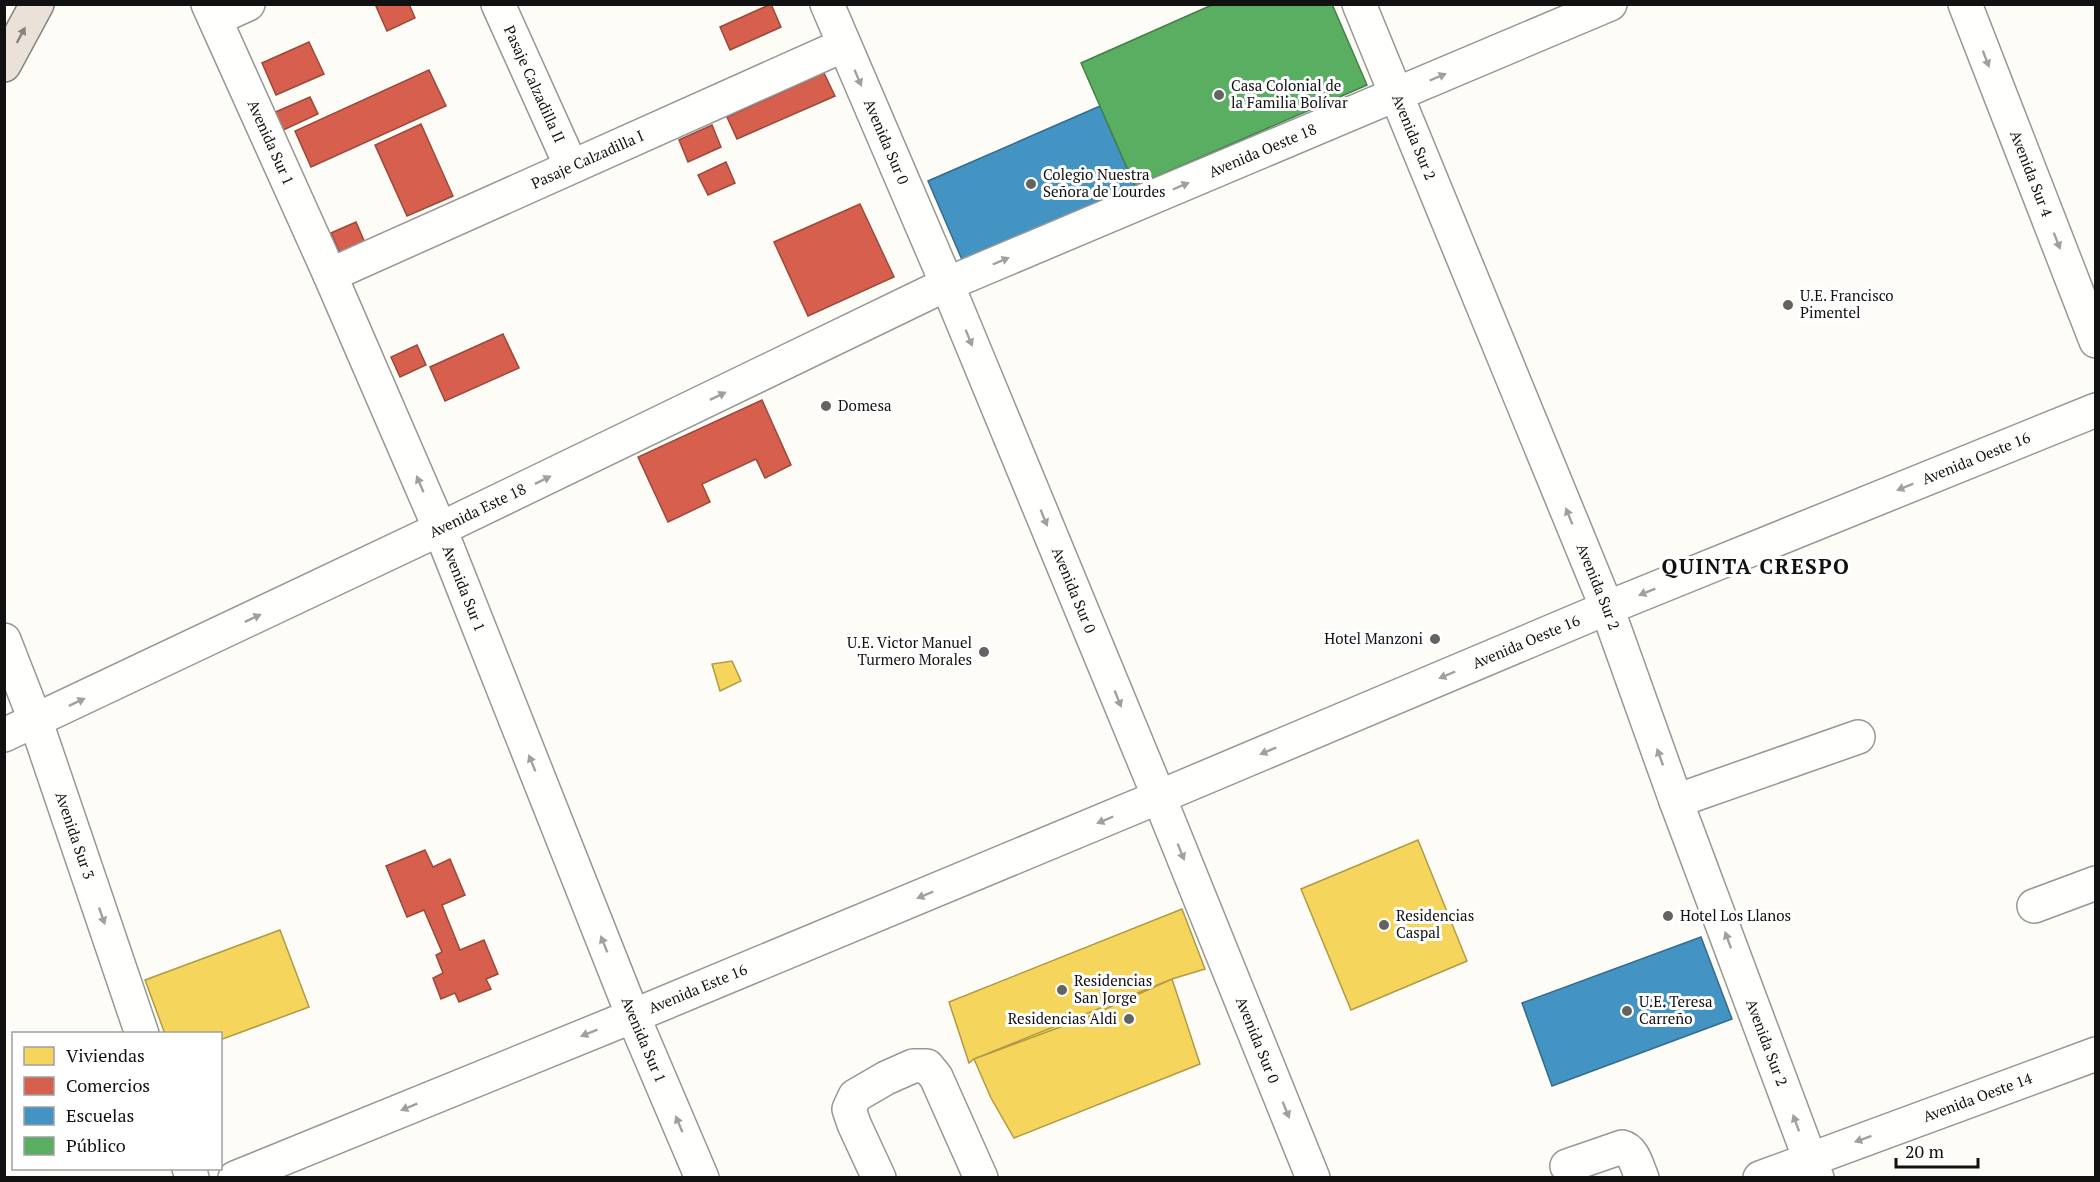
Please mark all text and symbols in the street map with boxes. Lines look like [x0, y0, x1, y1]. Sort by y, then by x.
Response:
street label: Pasaje Calzadilla II [500, 22, 570, 146]
one-way arrow [15, 26, 25, 44]
one-way arrow [1982, 50, 1992, 68]
one-way arrow [853, 69, 863, 87]
one-way arrow [1429, 73, 1446, 82]
place label: Casa Colonial de la Familia Bolívar [1231, 75, 1348, 112]
marker: Casa Colonial de la Familia Bolívar [1212, 88, 1226, 102]
street label: Avenida Sur 2 [1388, 91, 1441, 183]
street label: Avenida Sur 0 [860, 96, 914, 187]
street label: Avenida Sur 1 [243, 97, 299, 188]
street label: Avenida Oeste 18 [1205, 118, 1319, 181]
street label: Pasaje Calzadilla I [528, 125, 646, 193]
street label: Avenida Sur 4 [2006, 127, 2058, 219]
place label: Colegio Nuestra Señora de Lourdes [1043, 164, 1166, 201]
marker: Colegio Nuestra Señora de Lourdes [1024, 177, 1038, 191]
one-way arrow [1172, 181, 1190, 191]
one-way arrow [2053, 232, 2062, 250]
one-way arrow [992, 256, 1010, 266]
place label: U.E. Francisco Pimentel [1800, 285, 1894, 322]
marker: U.E. Francisco Pimentel [1781, 298, 1795, 312]
one-way arrow [964, 330, 974, 348]
one-way arrow [710, 391, 727, 400]
place label: Domesa [838, 395, 892, 415]
marker: Domesa [819, 399, 833, 413]
street label: Avenida Oeste 16 [1919, 427, 2033, 488]
one-way arrow [415, 475, 425, 493]
one-way arrow [534, 475, 551, 485]
street label: Avenida Este 18 [426, 478, 529, 542]
one-way arrow [1896, 483, 1914, 492]
one-way arrow [1564, 507, 1573, 525]
one-way arrow [1039, 510, 1049, 528]
street label: Avenida Sur 2 [1573, 540, 1625, 632]
street label: Avenida Sur 1 [438, 542, 491, 634]
street label: Avenida Sur 0 [1048, 544, 1101, 636]
district label: QUINTA CRESPO [1662, 552, 1850, 580]
one-way arrow [1637, 587, 1655, 597]
street label: Avenida Oeste 16 [1469, 610, 1583, 673]
one-way arrow [244, 614, 261, 623]
place label: Hotel Manzoni [1324, 628, 1423, 648]
place label: U.E. Victor Manuel Turmero Morales [847, 632, 972, 669]
marker: Hotel Manzoni [1428, 632, 1442, 646]
marker: U.E. Victor Manuel Turmero Morales [977, 645, 991, 659]
one-way arrow [1439, 671, 1456, 680]
one-way arrow [1113, 690, 1123, 708]
one-way arrow [68, 698, 85, 707]
one-way arrow [1258, 746, 1276, 756]
one-way arrow [1655, 748, 1665, 766]
one-way arrow [527, 753, 537, 771]
street label: Avenida Sur 3 [51, 789, 100, 882]
one-way arrow [1096, 816, 1114, 825]
one-way arrow [1176, 843, 1186, 861]
one-way arrow [915, 890, 933, 900]
place label: Residencias Caspal [1396, 905, 1474, 942]
place label: Hotel Los Llanos [1680, 905, 1791, 925]
one-way arrow [98, 907, 108, 925]
marker: Hotel Los Llanos [1661, 909, 1675, 923]
marker: Residencias Caspal [1377, 918, 1391, 932]
one-way arrow [1723, 931, 1733, 949]
one-way arrow [599, 935, 608, 953]
street label: Avenida Este 16 [645, 959, 750, 1017]
place label: Residencias San Jorge [1074, 970, 1152, 1007]
marker: Residencias San Jorge [1055, 983, 1069, 997]
place label: U.E. Teresa Carreño [1639, 991, 1713, 1028]
street label: Avenida Sur 1 [617, 994, 671, 1086]
street label: Avenida Sur 0 [1232, 994, 1285, 1086]
street label: Avenida Sur 2 [1742, 996, 1793, 1089]
marker: U.E. Teresa Carreño [1620, 1004, 1634, 1018]
place label: Residencias Aldi [1008, 1008, 1117, 1028]
marker: Residencias Aldi [1122, 1012, 1136, 1026]
one-way arrow [580, 1028, 598, 1038]
legend [12, 1032, 222, 1170]
text: Viviendas [66, 1043, 145, 1067]
street label: Avenida Oeste 14 [1920, 1067, 2035, 1126]
text: Comercios [66, 1073, 150, 1097]
one-way arrow [1282, 1101, 1291, 1119]
one-way arrow [399, 1102, 417, 1112]
text: Escuelas [66, 1103, 134, 1127]
one-way arrow [674, 1114, 684, 1132]
one-way arrow [1791, 1114, 1801, 1132]
scale bar [1896, 1131, 1978, 1169]
text: Público [66, 1133, 126, 1157]
one-way arrow [1854, 1135, 1872, 1145]
text: 20 m [1905, 1139, 1945, 1163]

